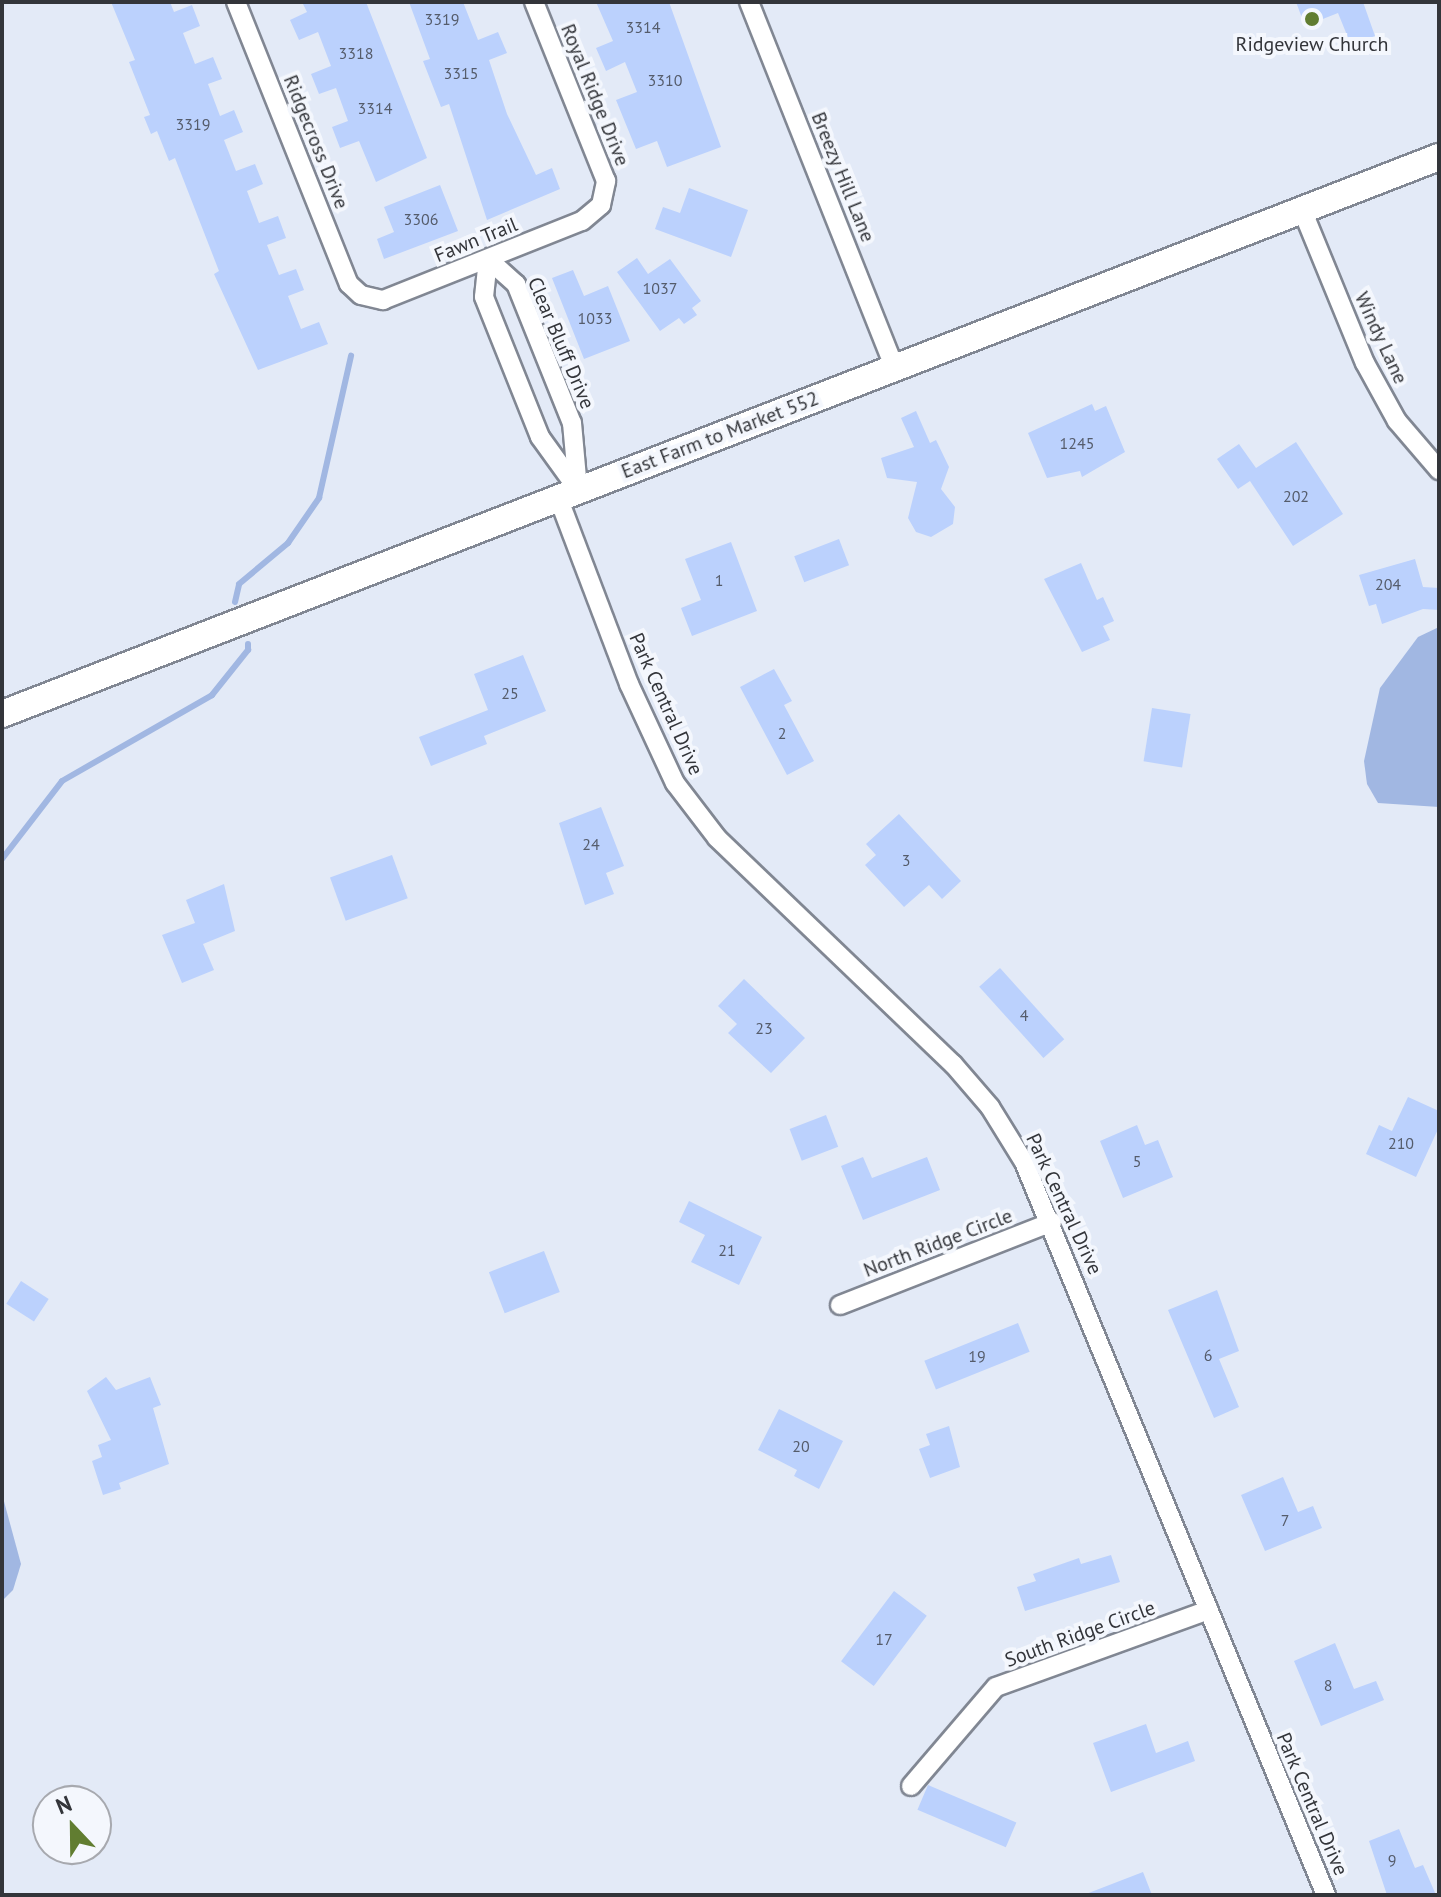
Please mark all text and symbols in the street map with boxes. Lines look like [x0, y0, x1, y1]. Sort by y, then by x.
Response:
house number: 3319 [425, 9, 459, 29]
marker: Ridgeview Church [1303, 10, 1321, 28]
house number: 3314 [626, 17, 660, 37]
street label: Royal Ridge Drive [556, 21, 634, 169]
place label: Ridgeview Church [1235, 32, 1389, 56]
house number: 3318 [339, 43, 373, 63]
house number: 3315 [444, 63, 478, 83]
house number: 3310 [648, 70, 682, 90]
street label: Ridgecross Drive [278, 72, 354, 212]
house number: 3314 [358, 98, 392, 118]
street label: Breezy Hill Lane [806, 108, 880, 246]
house number: 3319 [176, 114, 210, 134]
house number: 3306 [404, 209, 438, 229]
street label: Fawn Trail [431, 212, 521, 268]
street label: Clear Bluff Drive [522, 274, 600, 412]
house number: 1037 [643, 278, 677, 298]
street label: Windy Lane [1349, 288, 1413, 388]
house number: 1033 [578, 308, 612, 328]
street label: East Farm to Market 552 [618, 386, 822, 484]
house number: 1245 [1060, 433, 1094, 453]
house number: 202 [1283, 486, 1309, 506]
house number: 1 [715, 570, 723, 590]
house number: 204 [1375, 574, 1401, 594]
street label: Park Central Drive [624, 629, 708, 779]
house number: 25 [501, 683, 519, 703]
house number: 2 [778, 723, 786, 743]
house number: 24 [582, 834, 600, 854]
house number: 3 [902, 850, 910, 870]
house number: 4 [1020, 1005, 1028, 1025]
house number: 23 [755, 1018, 773, 1038]
street label: Park Central Drive [1021, 1129, 1107, 1279]
house number: 210 [1388, 1133, 1414, 1153]
house number: 5 [1133, 1151, 1141, 1171]
street label: North Ridge Circle [860, 1204, 1016, 1282]
house number: 21 [718, 1240, 736, 1260]
house number: 6 [1204, 1345, 1212, 1365]
house number: 19 [968, 1346, 986, 1366]
house number: 20 [792, 1436, 810, 1456]
house number: 7 [1281, 1510, 1289, 1530]
street label: South Ridge Circle [1002, 1596, 1158, 1672]
house number: 17 [875, 1629, 893, 1649]
house number: 8 [1324, 1675, 1332, 1695]
street label: Park Central Drive [1271, 1729, 1353, 1879]
north arrow [32, 1785, 112, 1865]
text: N [52, 1789, 76, 1820]
house number: 9 [1388, 1850, 1396, 1870]

